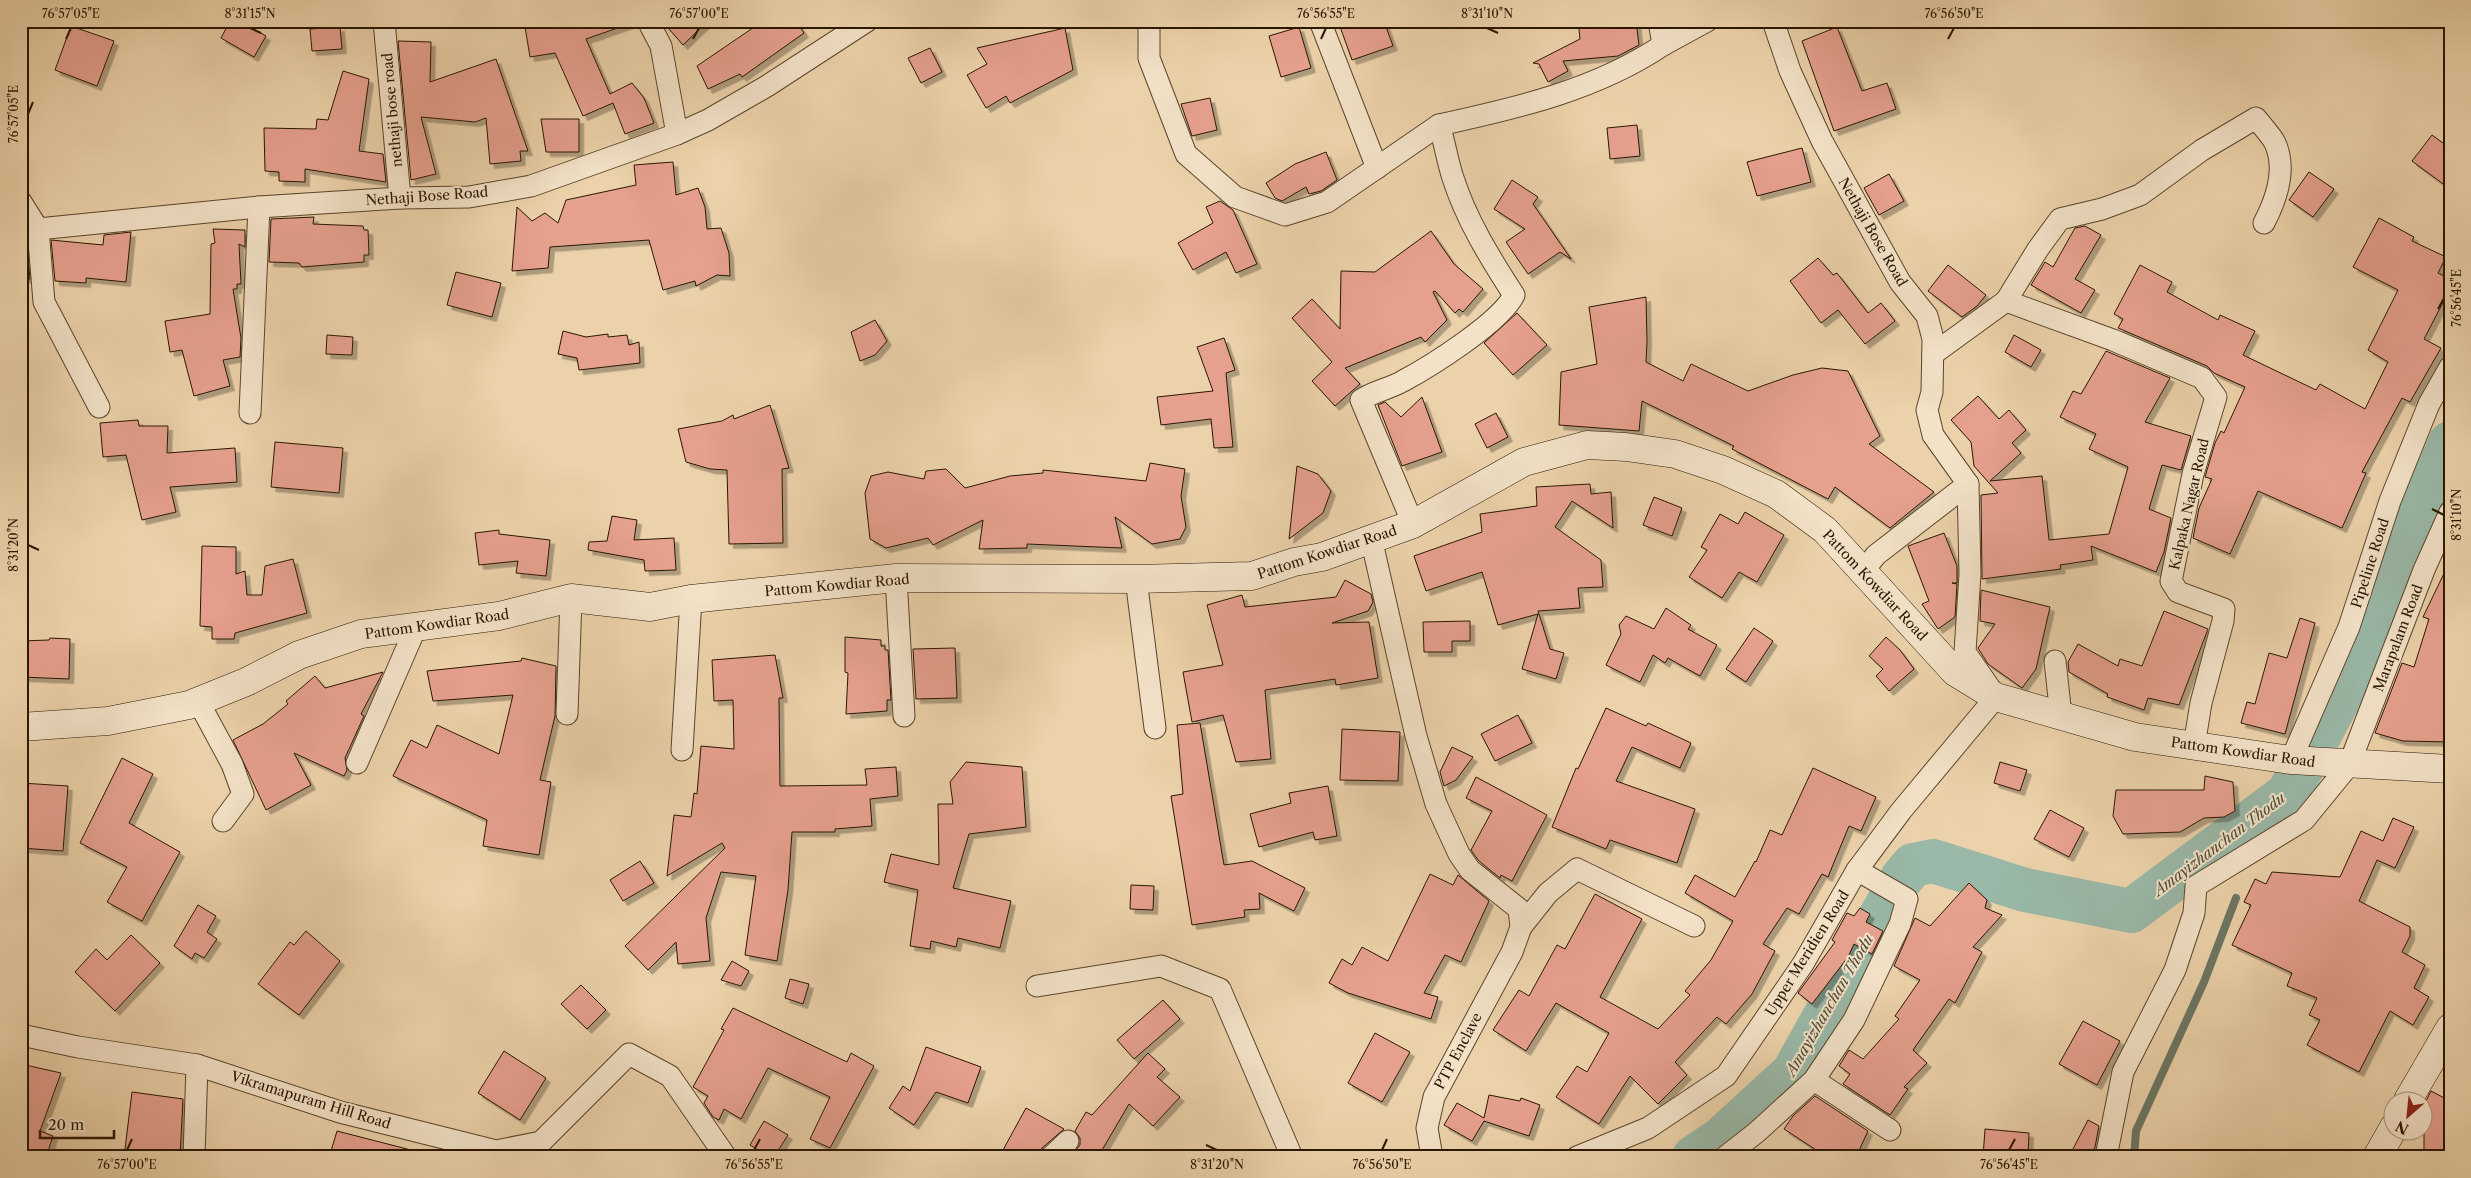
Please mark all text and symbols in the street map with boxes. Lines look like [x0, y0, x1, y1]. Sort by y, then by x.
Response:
text: 76°57'05"E [42, 6, 100, 21]
text: 8°31'15"N [224, 6, 276, 21]
text: 76°57'00"E [669, 6, 729, 21]
text: 76°56'55"E [1297, 6, 1355, 21]
text: 8°31'10"N [1461, 6, 1513, 21]
text: 76°56'50"E [1924, 6, 1984, 21]
street label: nethaji bose road [378, 52, 406, 168]
text: 76°57'05"E [6, 85, 21, 143]
street label: Nethaji Bose Road [1835, 174, 1912, 290]
street label: Nethaji Bose Road [365, 183, 489, 209]
text: 76°56'45"E [2449, 269, 2464, 327]
street label: Kalpaka Nagar Road [2165, 436, 2213, 572]
text: 8°31'10"N [2449, 489, 2464, 541]
street label: Pipeline Road [2347, 515, 2393, 610]
text: 8°31'20"N [6, 518, 21, 572]
street label: Pattom Kowdiar Road [1255, 521, 1399, 583]
street label: Pattom Kowdiar Road [1819, 526, 1932, 645]
street label: Pattom Kowdiar Road [764, 570, 911, 600]
street label: Marapalam Road [2369, 581, 2427, 694]
street label: Pattom Kowdiar Road [364, 605, 511, 643]
street label: Pattom Kowdiar Road [2170, 733, 2317, 771]
water label: Amayizhanchan Thodu [2148, 788, 2289, 901]
street label: Upper Meridien Road [1761, 887, 1853, 1019]
water label: Amayizhanchan Thodu [1780, 931, 1877, 1081]
street label: PTP Enclave [1430, 1009, 1486, 1092]
street label: Vikramapuram Hill Road [228, 1067, 394, 1133]
north arrow [2384, 1090, 2434, 1140]
scale bar [40, 1108, 114, 1140]
text: 20 m [48, 1115, 84, 1134]
text: N [2393, 1117, 2412, 1138]
text: 76°57'00"E [97, 1157, 157, 1172]
text: 76°56'55"E [725, 1157, 783, 1172]
text: 8°31'20"N [1190, 1157, 1244, 1172]
text: 76°56'50"E [1352, 1157, 1412, 1172]
text: 76°56'45"E [1980, 1157, 2038, 1172]

